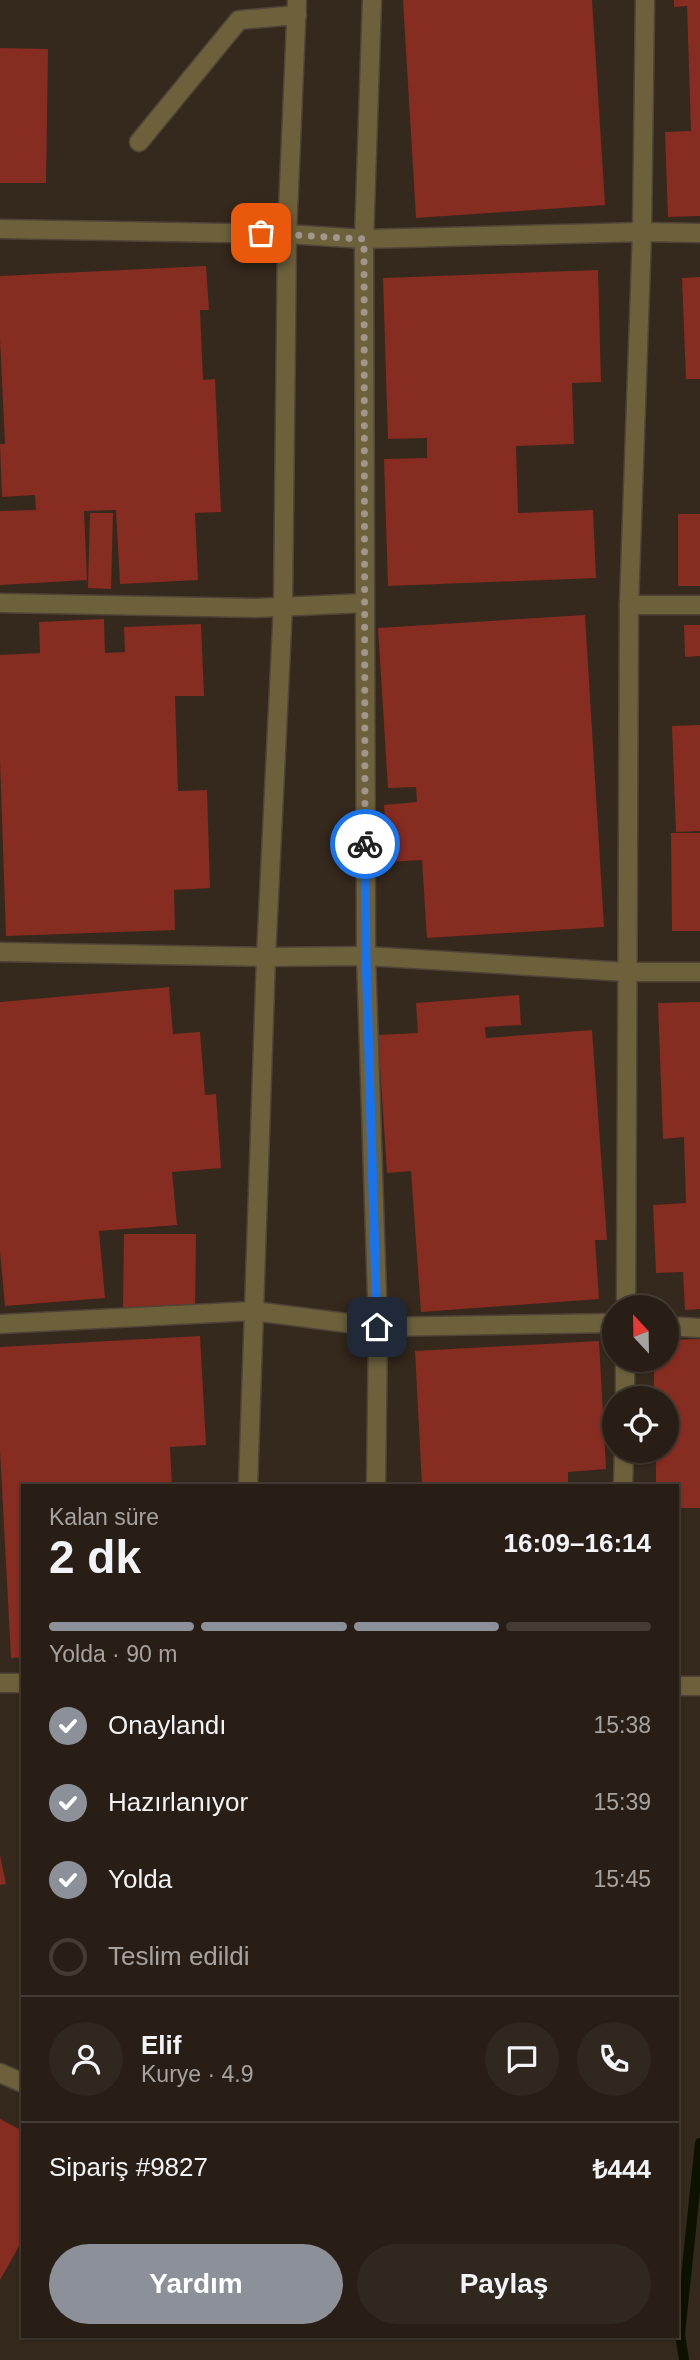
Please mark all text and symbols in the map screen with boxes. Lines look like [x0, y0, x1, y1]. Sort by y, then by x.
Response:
pin [231, 203, 291, 263]
icon: bag [242, 214, 280, 252]
courier [330, 809, 400, 879]
icon: bike [346, 825, 384, 863]
north arrow [602, 1295, 679, 1372]
map controls [602, 1295, 679, 1463]
pin [347, 1297, 407, 1357]
icon: home [358, 1308, 396, 1346]
button: locate [602, 1386, 679, 1463]
text: Kalan süre [49, 1504, 159, 1530]
text: 16:09–16:14 [504, 1528, 651, 1558]
text: 2 dk [49, 1531, 141, 1583]
text: Yolda · 90 m [49, 1641, 177, 1667]
icon: check [49, 1707, 87, 1745]
text: Onaylandı [108, 1710, 227, 1740]
text: 15:38 [593, 1712, 651, 1738]
icon: check [49, 1784, 87, 1822]
text: Hazırlanıyor [108, 1787, 248, 1817]
text: 15:39 [593, 1789, 651, 1815]
icon: check [49, 1861, 87, 1899]
text: Yolda [108, 1864, 172, 1894]
text: 15:45 [593, 1866, 651, 1892]
text: Teslim edildi [108, 1941, 250, 1971]
button: person [49, 2022, 123, 2096]
button: chat [485, 2022, 559, 2096]
button: phone [577, 2022, 651, 2096]
text: Elif [141, 2030, 181, 2060]
text: Kurye · 4.9 [141, 2061, 254, 2087]
text: Sipariş #9827 [49, 2152, 208, 2182]
text: ₺444 [593, 2154, 651, 2184]
button: Yardım [49, 2244, 343, 2324]
button: Paylaş [357, 2244, 651, 2324]

